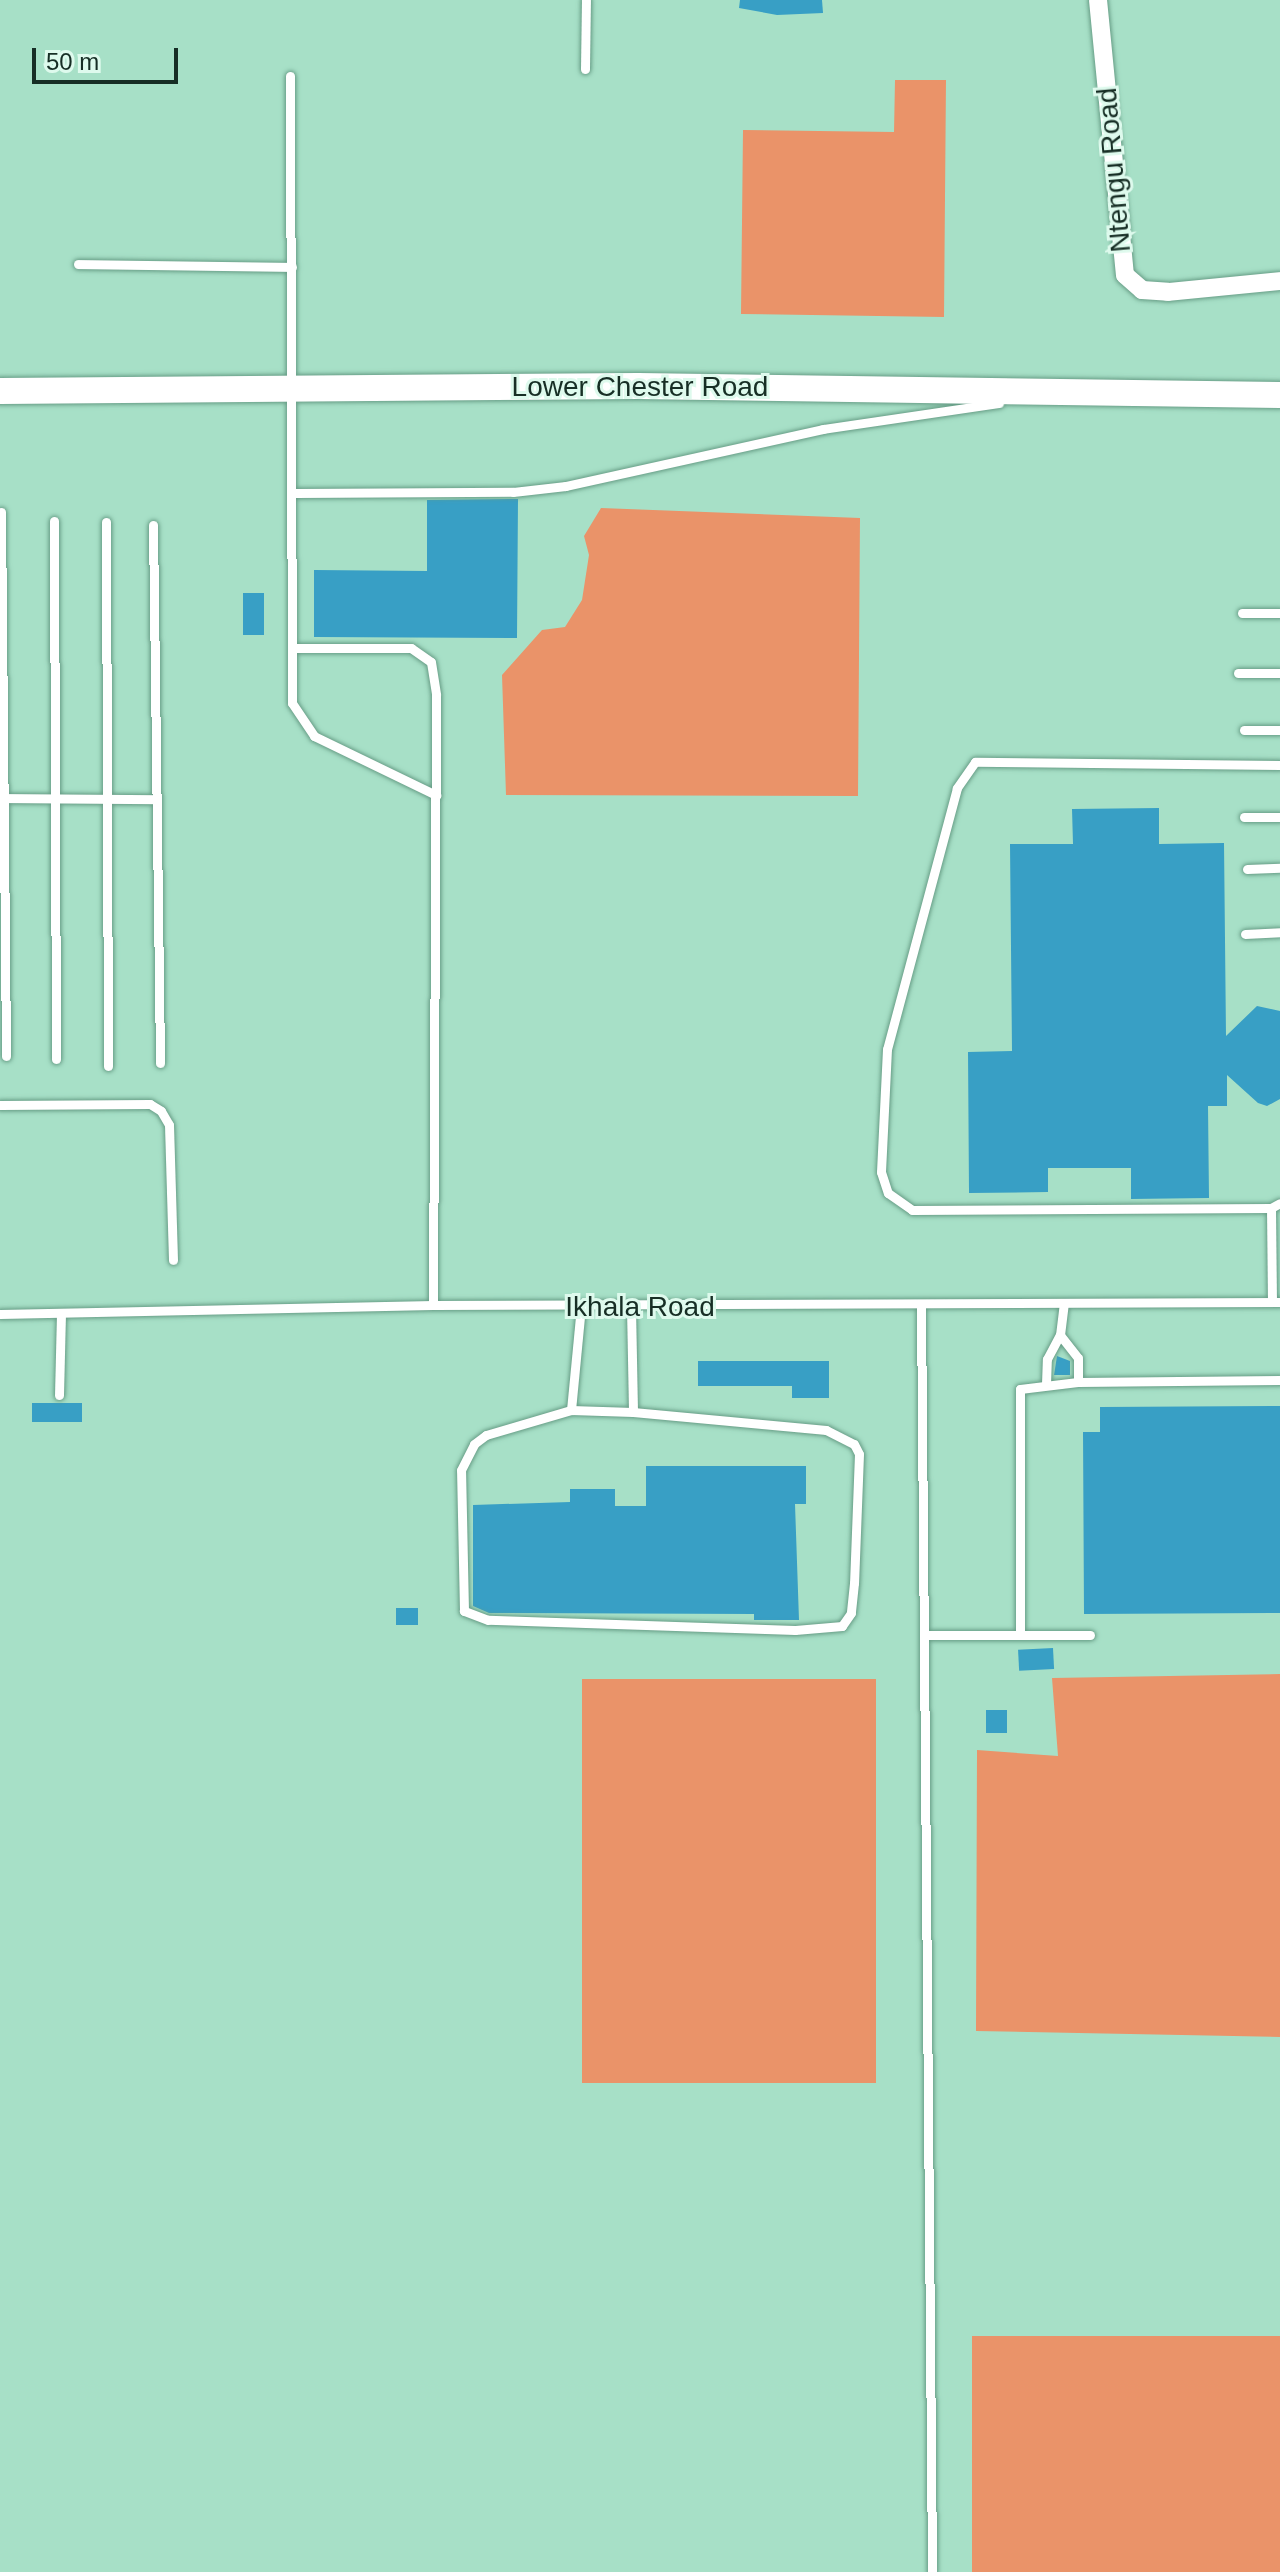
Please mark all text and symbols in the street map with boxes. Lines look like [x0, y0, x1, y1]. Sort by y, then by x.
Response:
scale bar [36, 32, 182, 82]
text: 50 m [46, 48, 99, 75]
street label: Ntengu Road [1090, 86, 1138, 254]
street label: Lower Chester Road [512, 370, 768, 404]
street label: Ikhala Road [565, 1290, 715, 1324]

